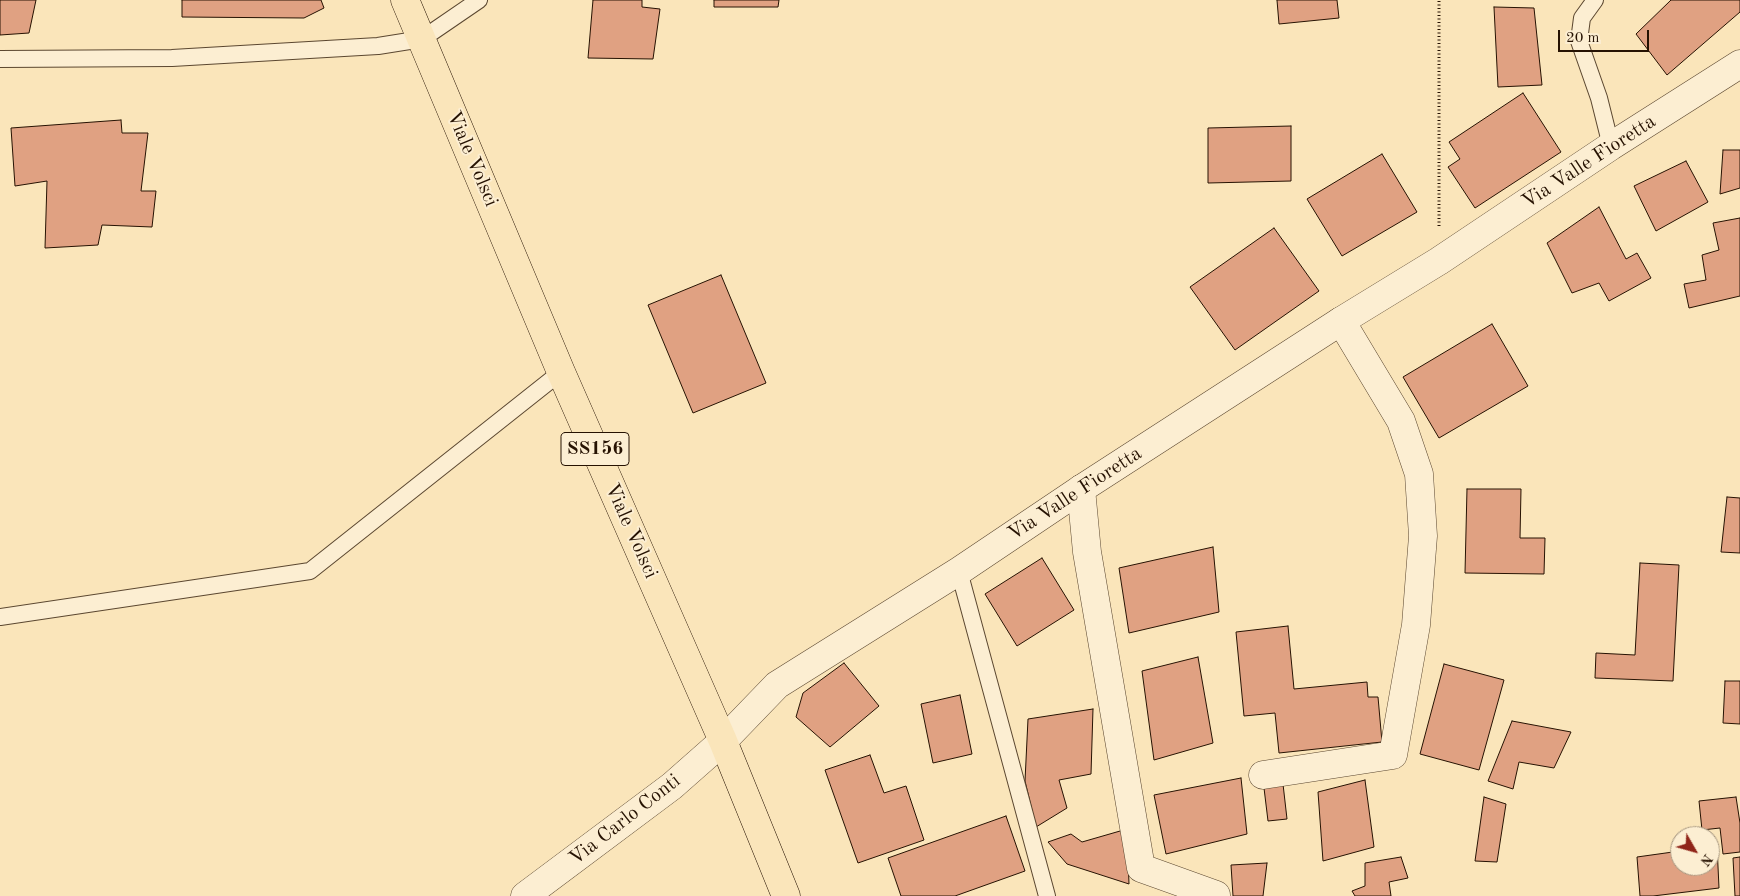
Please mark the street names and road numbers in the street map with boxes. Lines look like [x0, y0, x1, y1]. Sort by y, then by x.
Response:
street label: Viale Volsci [441, 108, 503, 210]
street label: Via Valle Fioretta [1518, 110, 1660, 214]
road number: SS156 [561, 432, 629, 466]
street label: Via Valle Fioretta [1004, 442, 1146, 546]
street label: Viale Volsci [599, 480, 663, 582]
street label: Via Carlo Conti [565, 769, 685, 871]

